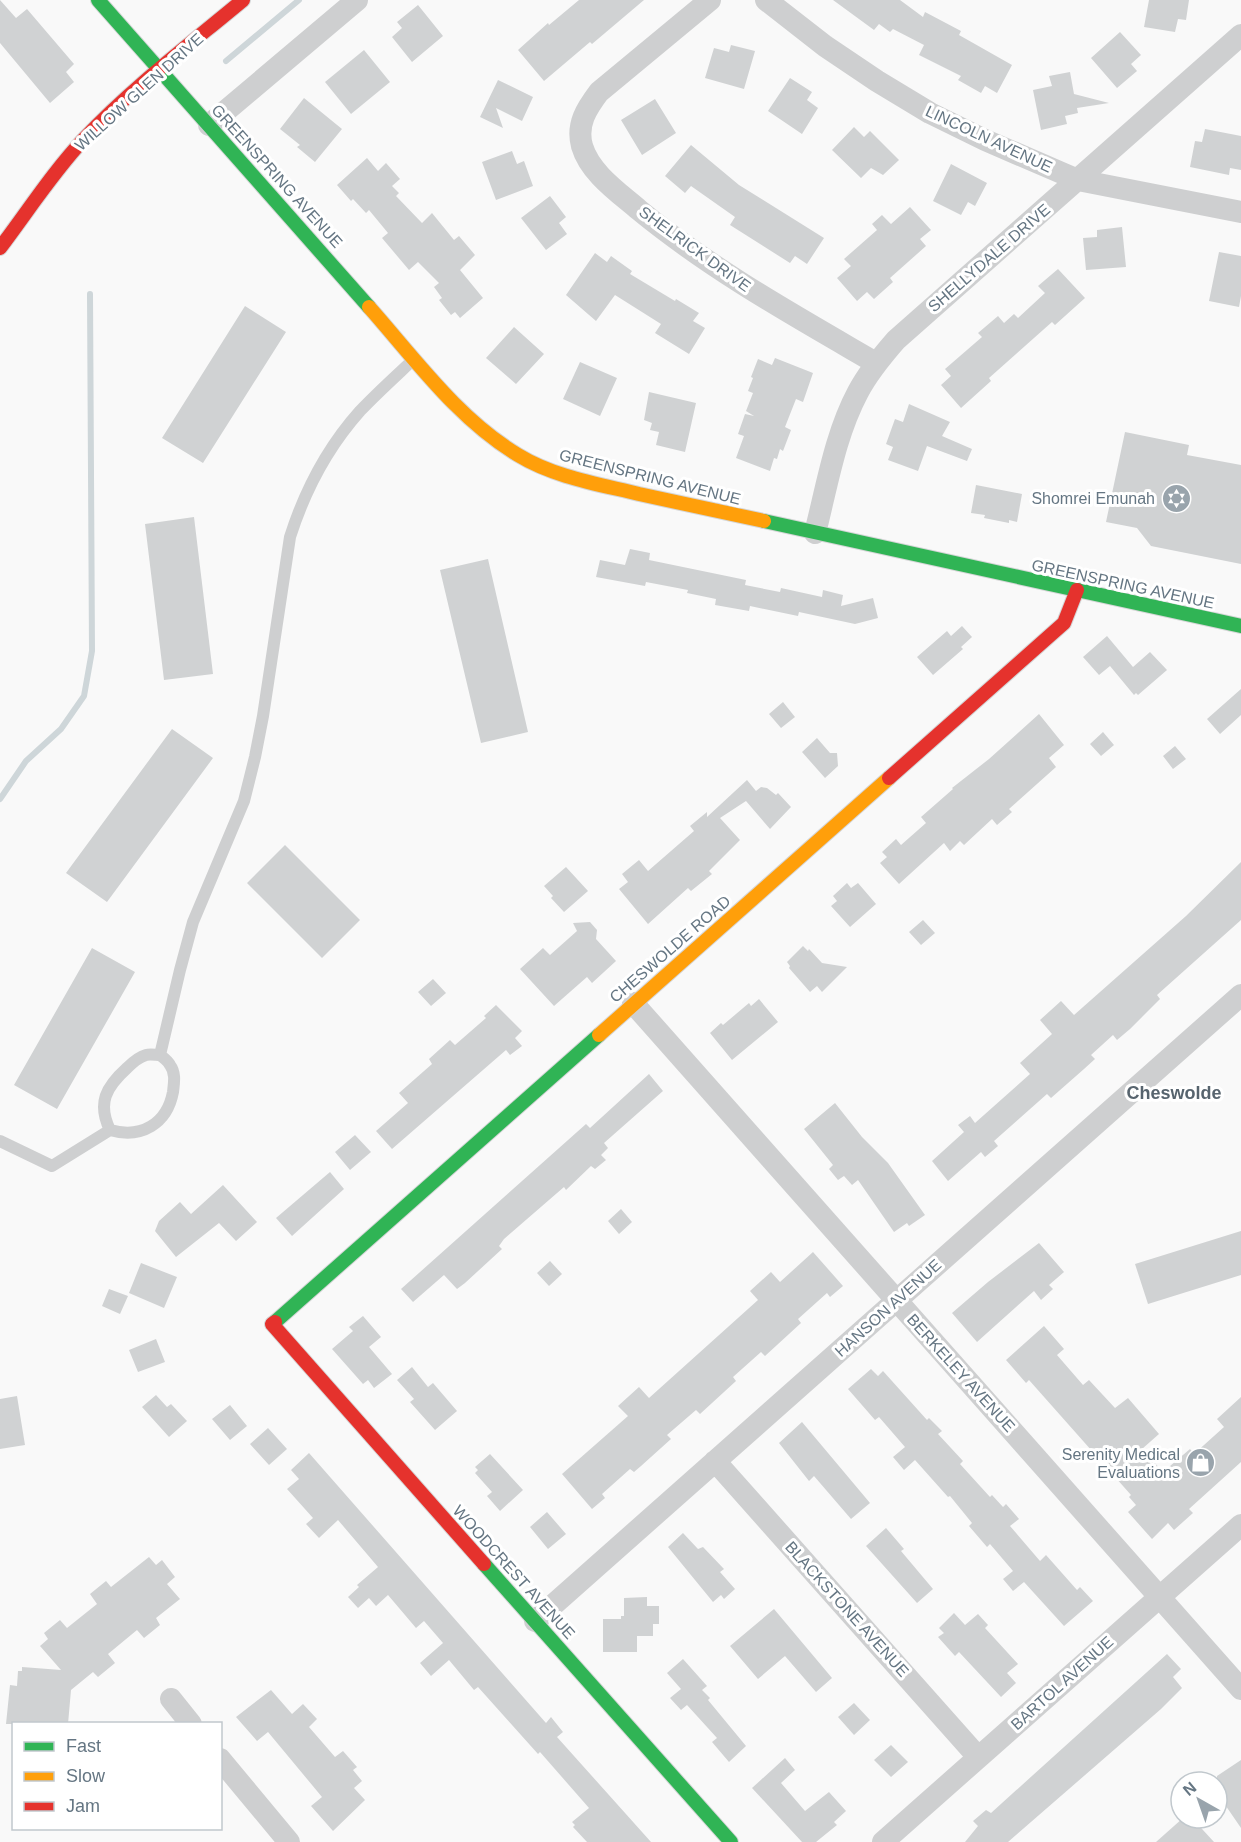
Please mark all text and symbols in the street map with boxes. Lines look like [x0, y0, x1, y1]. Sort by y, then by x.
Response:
street label: WILLOW GLEN DRIVE [72, 30, 206, 154]
street label: GREENSPRING AVENUE [208, 101, 346, 251]
street label: LINCOLN AVENUE [923, 102, 1055, 176]
street label: SHELLYDALE DRIVE [925, 201, 1053, 315]
street label: SHELRICK DRIVE [636, 203, 754, 295]
street label: GREENSPRING AVENUE [558, 446, 742, 508]
synagogue icon: Shomrei Emunah [1160, 482, 1192, 514]
place label: Shomrei Emunah [1031, 490, 1155, 507]
street label: GREENSPRING AVENUE [1030, 556, 1216, 612]
street label: CHESWOLDE ROAD [606, 892, 734, 1006]
district label: Cheswolde [1126, 1083, 1222, 1103]
street label: HANSON AVENUE [832, 1256, 944, 1360]
street label: BERKELEY AVENUE [904, 1311, 1018, 1435]
place label: Serenity Medical Evaluations [1062, 1446, 1180, 1481]
shop icon: Serenity Medical Evaluations [1185, 1447, 1217, 1479]
street label: WOODCREST AVENUE [450, 1502, 578, 1642]
street label: BLACKSTONE AVENUE [782, 1538, 912, 1680]
street label: BARTOL AVENUE [1008, 1633, 1116, 1733]
legend [12, 1722, 222, 1830]
text: Fast [66, 1736, 101, 1756]
text: Slow [66, 1766, 106, 1786]
north arrow [1169, 1770, 1229, 1830]
text: N [1180, 1779, 1200, 1799]
text: Jam [66, 1796, 100, 1816]

